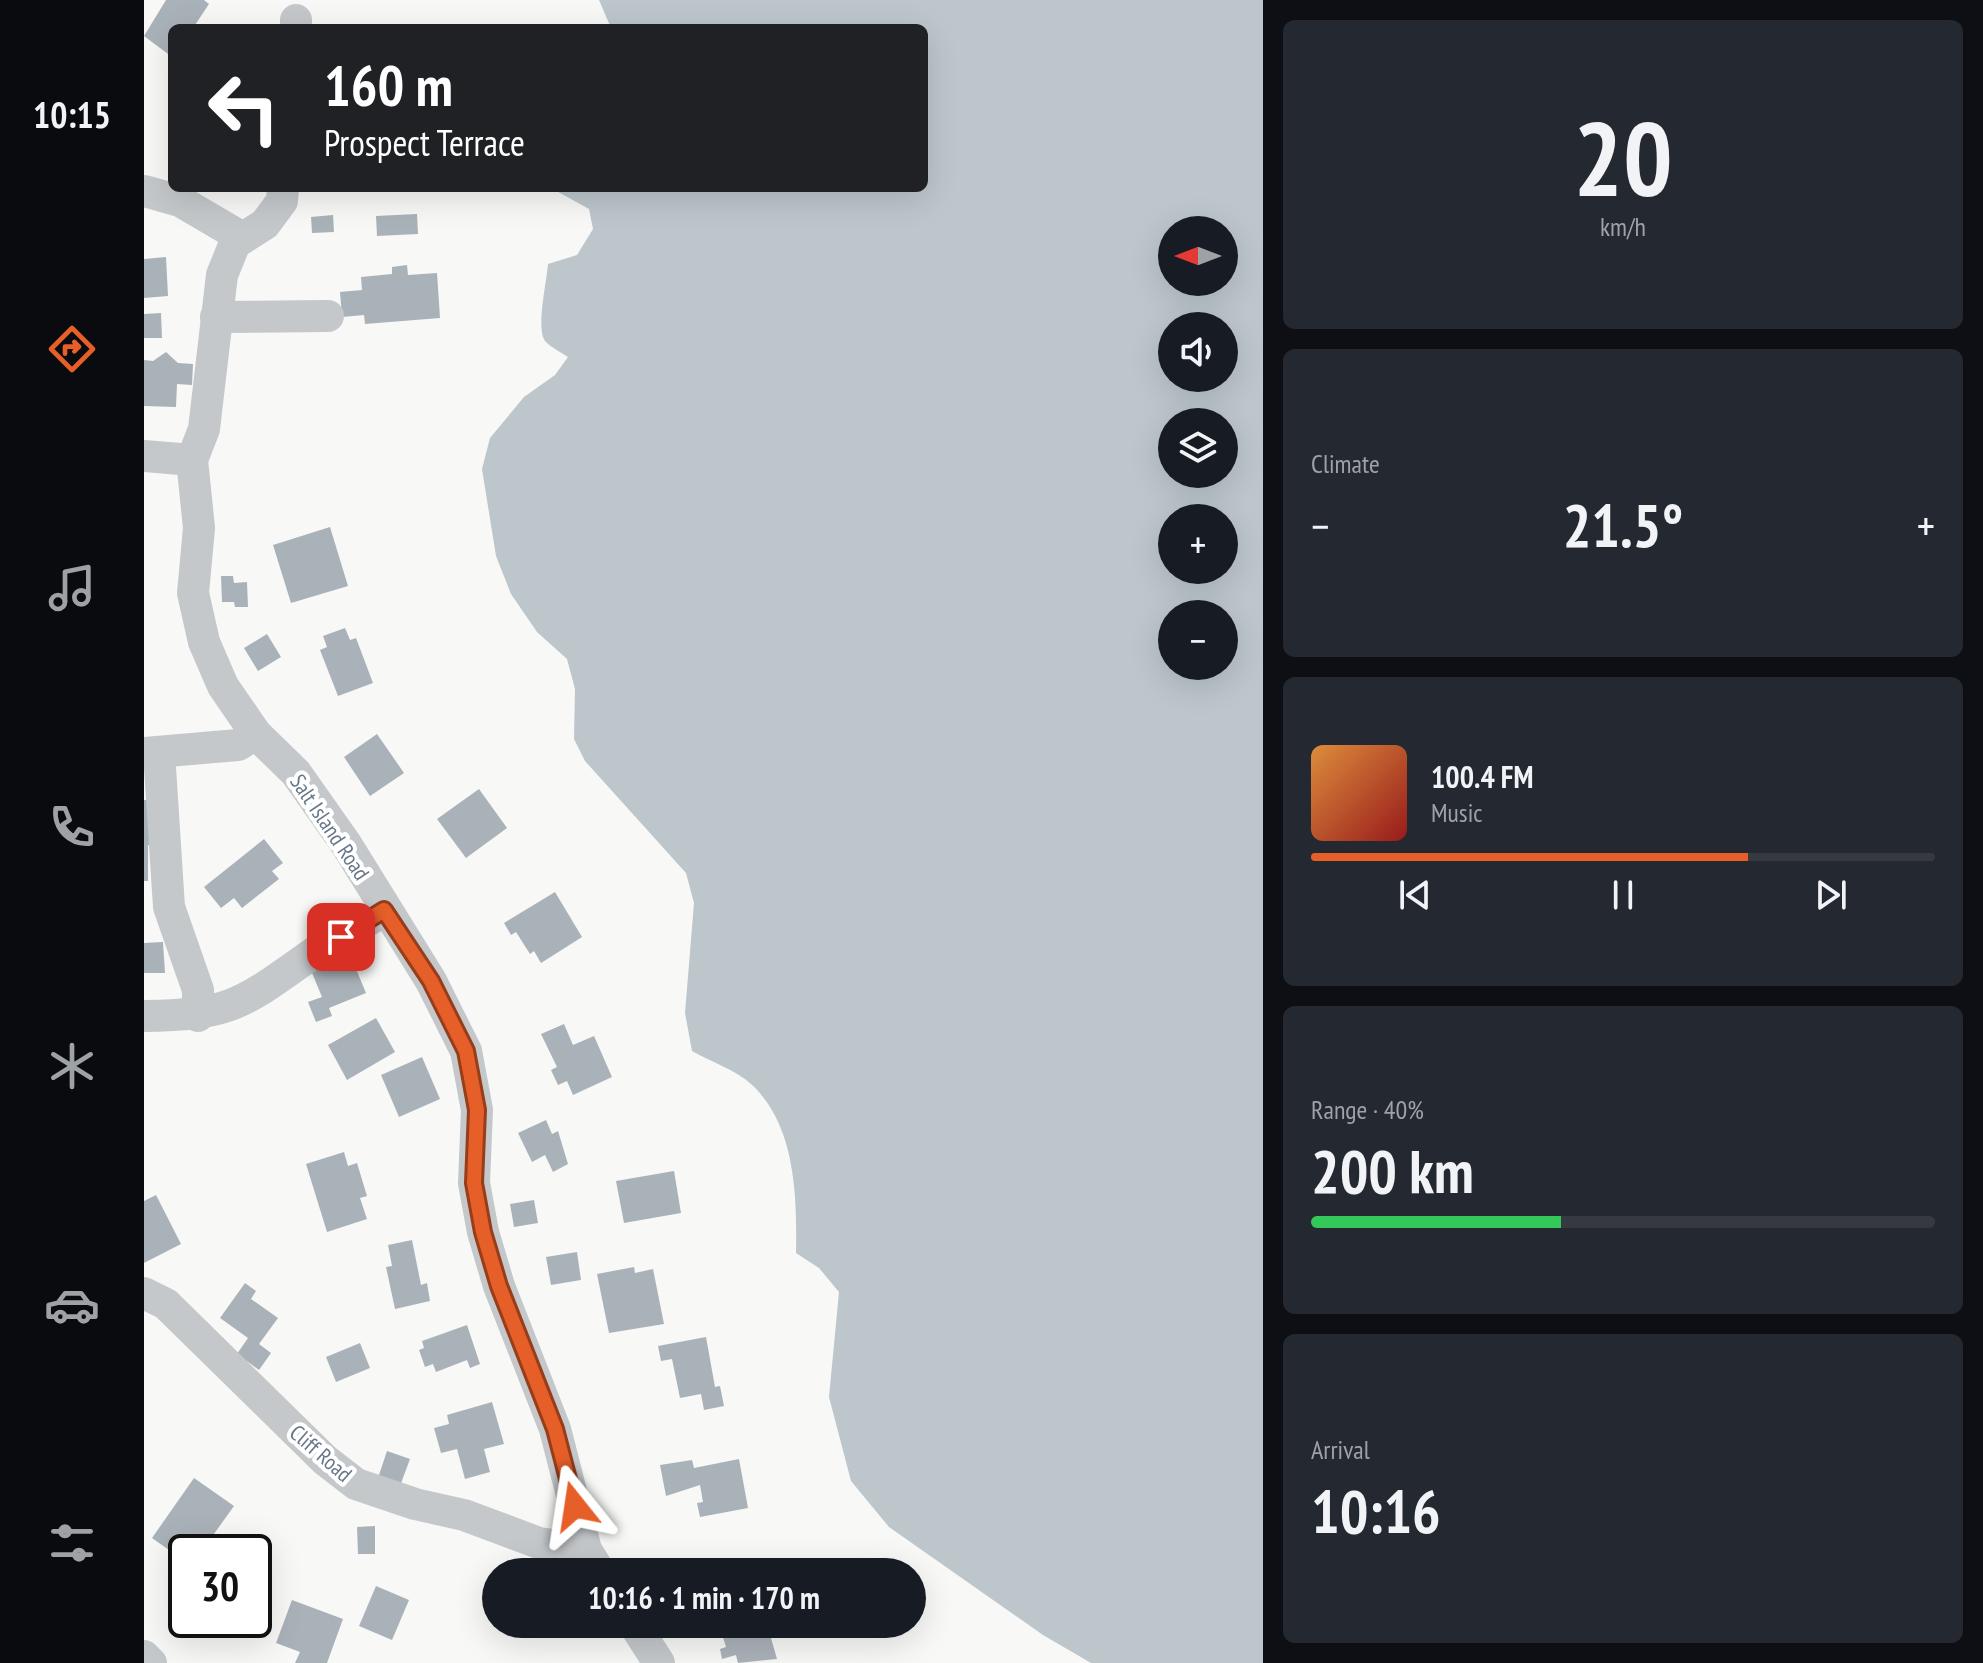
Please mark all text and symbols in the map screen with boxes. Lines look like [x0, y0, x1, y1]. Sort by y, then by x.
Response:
text: 160 m [324, 49, 453, 121]
icon: left [192, 56, 296, 160]
text: 20 [1573, 90, 1673, 225]
text: 10:15 [33, 91, 111, 138]
text: Prospect Terrace [324, 119, 525, 166]
text: km/h [1600, 210, 1646, 243]
north arrow [1158, 216, 1238, 296]
map controls [1158, 216, 1238, 680]
button: sound [1158, 312, 1238, 392]
icon: directions [44, 321, 100, 377]
button: layers [1158, 408, 1238, 488]
text: Climate [1311, 447, 1380, 480]
text: 21.5° [1563, 486, 1683, 564]
text: − [1311, 497, 1329, 554]
text: + [1917, 497, 1935, 554]
button: + [1158, 504, 1238, 584]
icon: music [44, 560, 100, 616]
button: − [1158, 600, 1238, 680]
text: 100.4 FM [1431, 757, 1533, 796]
street label: Salt Island Road [284, 769, 376, 885]
text: Music [1431, 796, 1483, 829]
icon: phone [44, 799, 100, 855]
icon: previous [1393, 873, 1437, 917]
icon: pause [1601, 873, 1645, 917]
icon: next [1809, 873, 1853, 917]
pin [307, 903, 375, 971]
icon: arrive [319, 915, 363, 959]
icon: climate [44, 1038, 100, 1094]
text: Range · 40% [1311, 1093, 1424, 1126]
text: 200 km [1311, 1132, 1474, 1210]
icon: car [44, 1277, 100, 1333]
street label: Cliff Road [284, 1418, 358, 1488]
text: Arrival [1311, 1433, 1370, 1466]
position arrow [533, 1464, 617, 1548]
text: 10:16 [1311, 1472, 1441, 1550]
icon: filters [44, 1515, 100, 1571]
speed limit sign: 30 [168, 1534, 272, 1638]
text: 10:16 · 1 min · 170 m [588, 1578, 820, 1617]

